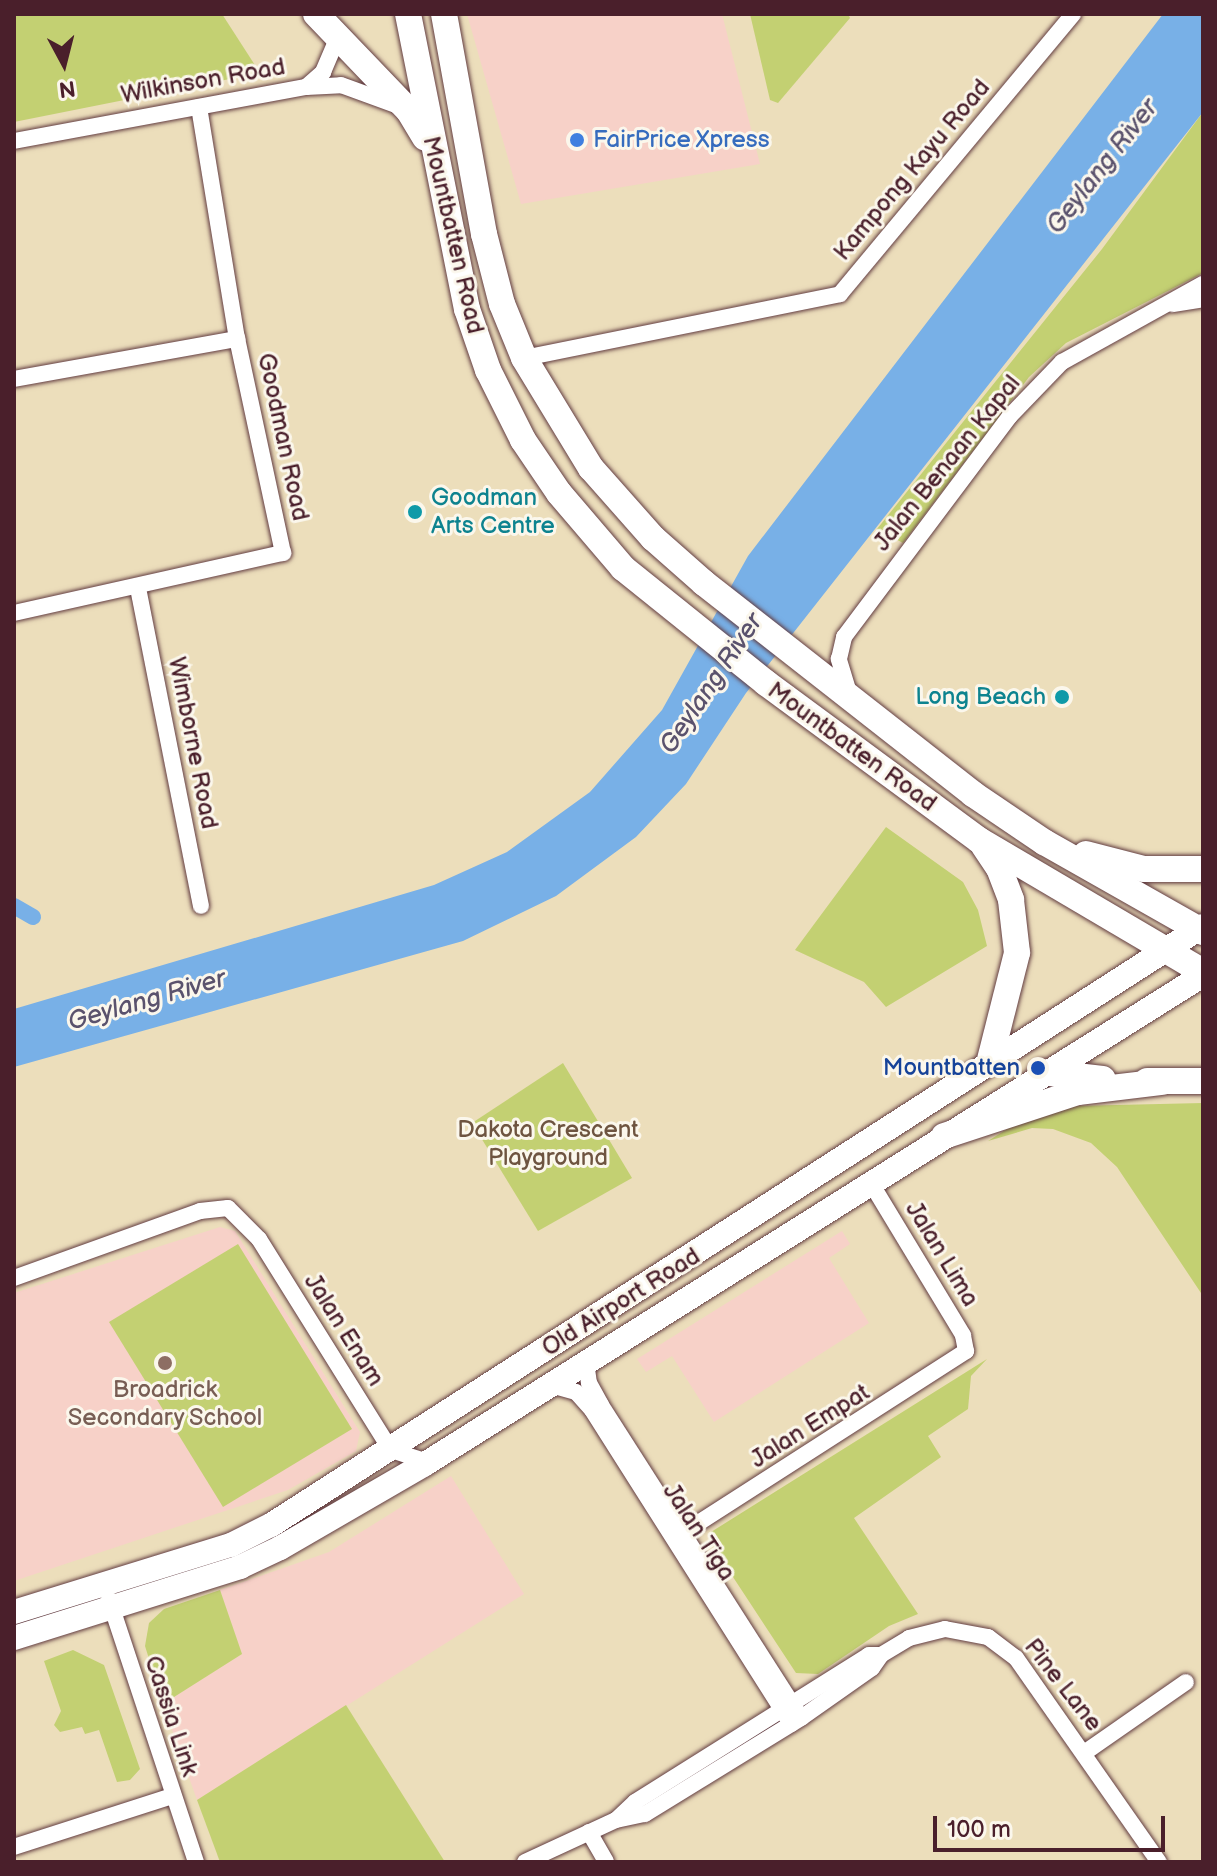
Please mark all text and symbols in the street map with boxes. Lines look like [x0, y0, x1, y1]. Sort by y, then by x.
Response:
north arrow [24, 24, 104, 104]
street label: Wilkinson Road [119, 52, 287, 110]
text: N [57, 74, 77, 103]
street label: Kampong Kayu Road [828, 74, 996, 266]
water label: Geylang River [1041, 93, 1165, 241]
place label: FairPrice Xpress [593, 126, 771, 154]
marker: FairPrice Xpress [568, 131, 586, 149]
street label: Mountbatten Road [416, 133, 490, 337]
street label: Goodman Road [251, 351, 315, 523]
street label: Jalan Benaan Kapal [867, 369, 1027, 557]
place label: Goodman Arts Centre [431, 484, 555, 540]
marker: Goodman Arts Centre [406, 503, 424, 521]
water label: Geylang River [654, 608, 770, 760]
street label: Wimborne Road [162, 655, 224, 831]
street label: Mountbatten Road [762, 676, 942, 818]
place label: Long Beach [915, 683, 1046, 711]
marker: Long Beach [1053, 688, 1071, 706]
water label: Geylang River [64, 964, 230, 1038]
place label: Mountbatten [883, 1054, 1020, 1082]
marker: Mountbatten [1027, 1057, 1049, 1079]
park label: Dakota Crescent Playground [457, 1116, 639, 1172]
street label: Jalan Lima [899, 1196, 985, 1312]
street label: Old Airport Road [537, 1242, 705, 1362]
street label: Jalan Enam [298, 1268, 390, 1392]
marker: Broadrick Secondary School [156, 1354, 174, 1372]
place label: Broadrick Secondary School [67, 1376, 263, 1432]
street label: Jalan Empat [745, 1378, 875, 1474]
street label: Jalan Tiga [657, 1478, 741, 1586]
street label: Pine Lane [1018, 1633, 1108, 1737]
street label: Cassia Link [138, 1652, 204, 1780]
scale bar [937, 1800, 1169, 1850]
text: 100 m [947, 1815, 1011, 1844]

